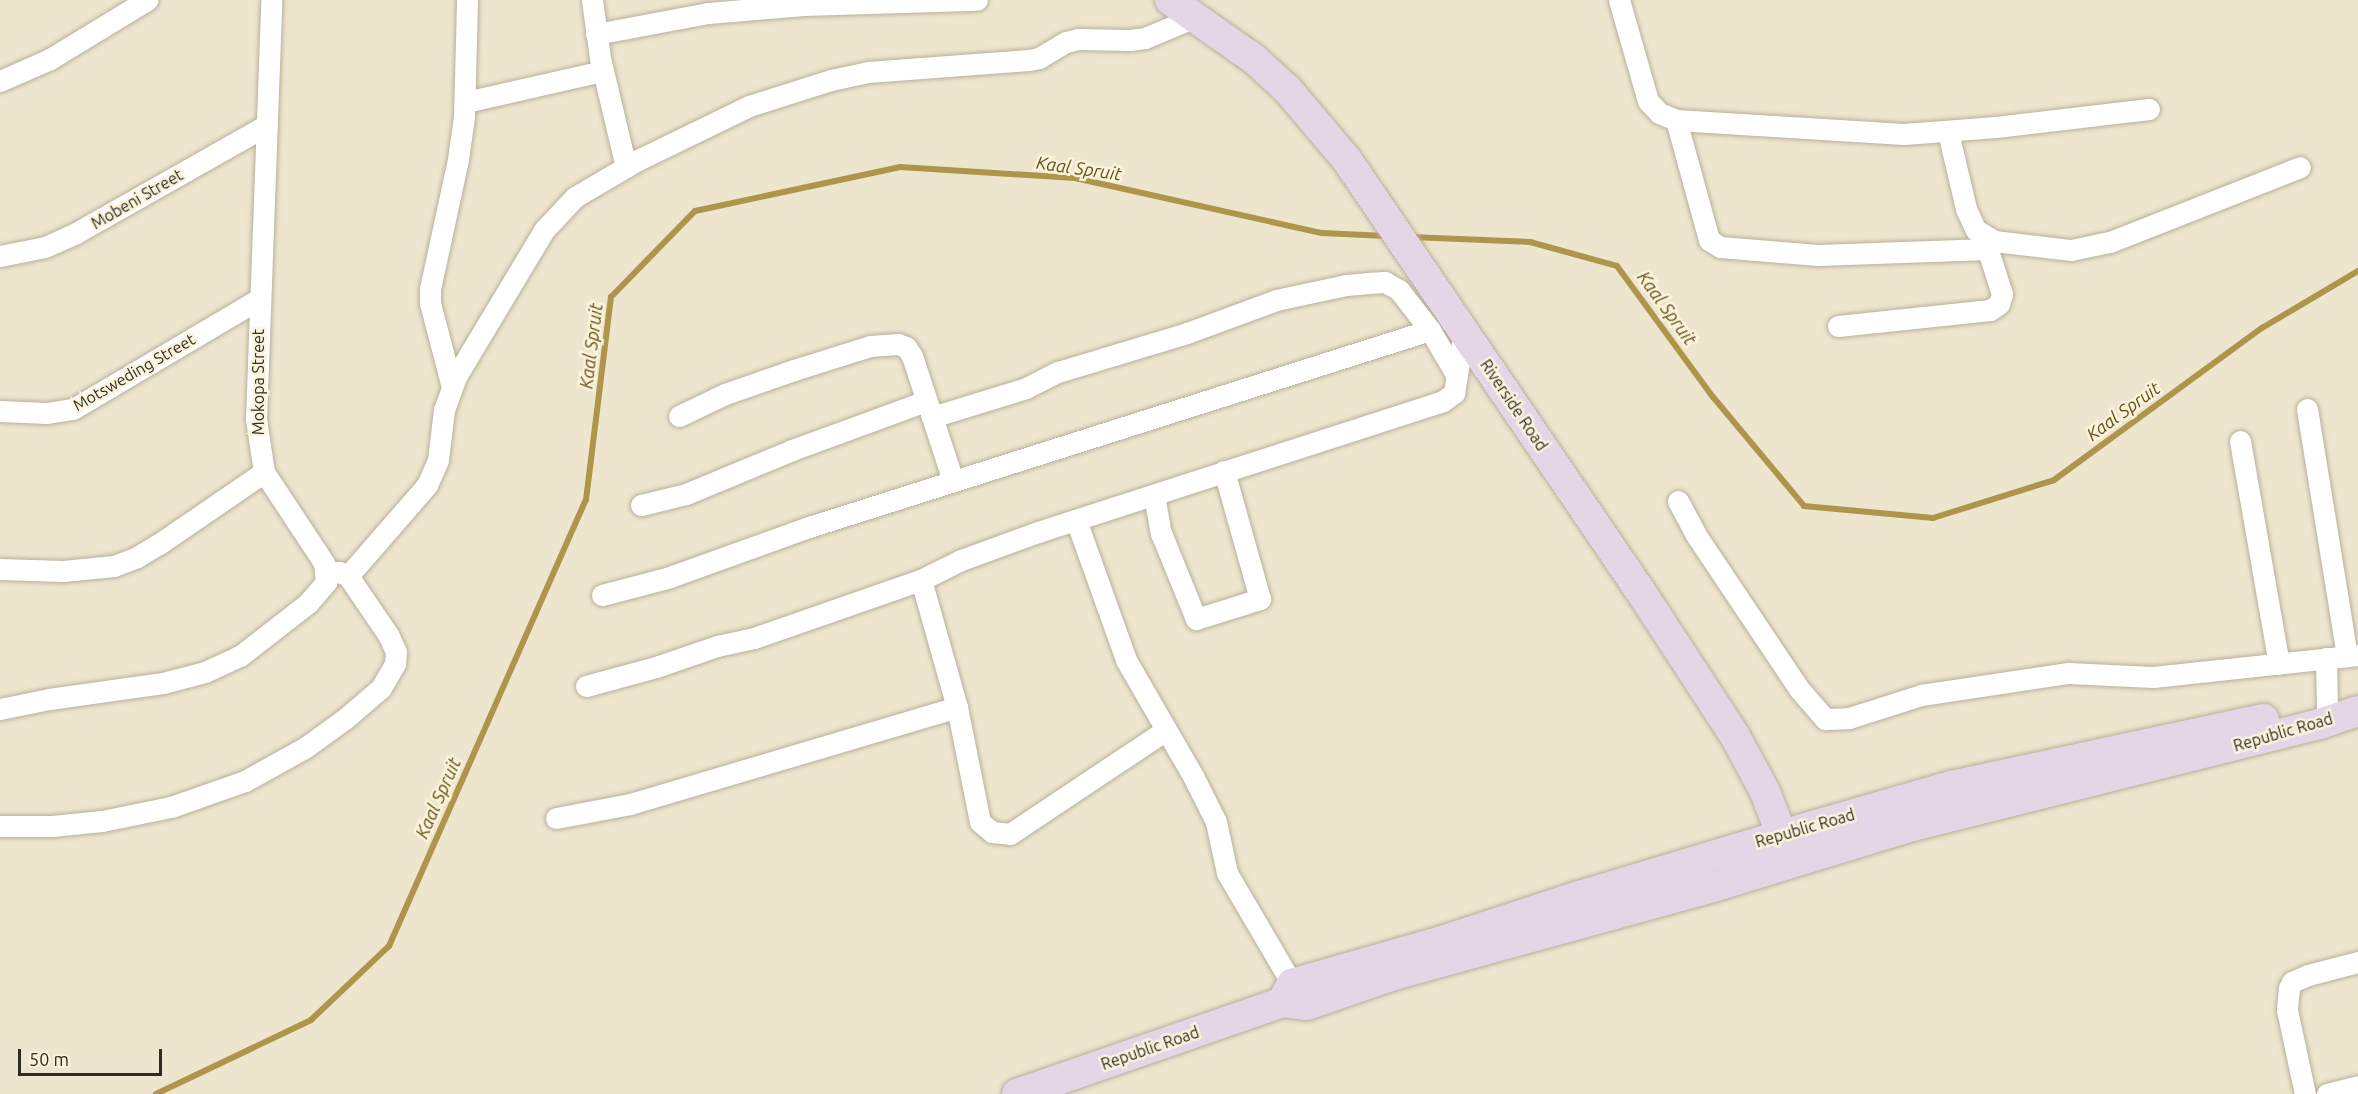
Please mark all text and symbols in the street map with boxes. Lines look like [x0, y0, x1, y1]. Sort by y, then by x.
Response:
water label: Kaal Spruit [1035, 151, 1123, 185]
street label: Mobeni Street [88, 165, 186, 233]
water label: Kaal Spruit [1633, 267, 1701, 349]
water label: Kaal Spruit [575, 302, 607, 390]
street label: Motsweding Street [70, 329, 198, 415]
street label: Mokopa Street [248, 329, 268, 435]
street label: Riverside Road [1476, 356, 1552, 454]
water label: Kaal Spruit [2082, 377, 2164, 445]
street label: Republic Road [2231, 709, 2335, 755]
water label: Kaal Spruit [411, 754, 465, 842]
street label: Republic Road [1753, 805, 1857, 851]
street label: Republic Road [1098, 1022, 1202, 1074]
scale bar [21, 1037, 165, 1075]
text: 50 m [29, 1049, 69, 1069]

